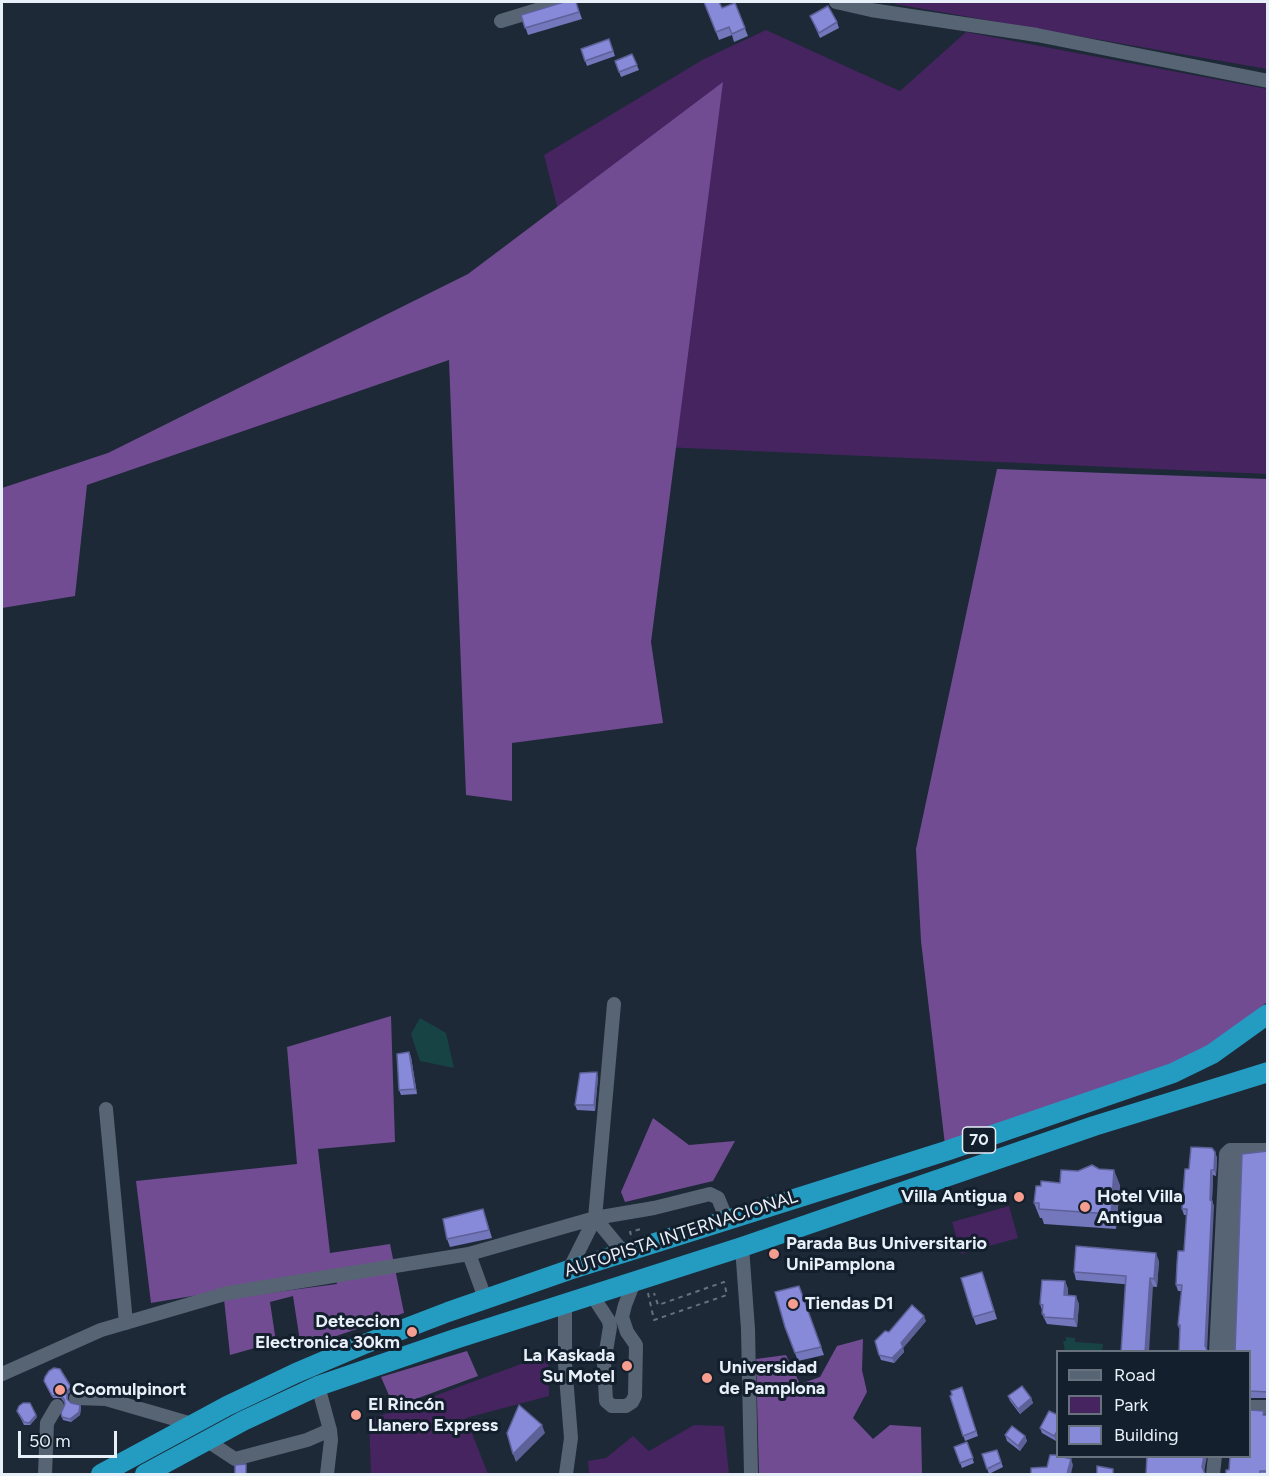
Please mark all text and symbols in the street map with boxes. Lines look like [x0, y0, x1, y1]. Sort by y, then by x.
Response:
road number: 70 [962, 1127, 996, 1153]
street label: AUTOPISTA INTERNACIONAL [562, 1186, 800, 1282]
place label: Villa Antigua [901, 1186, 1007, 1208]
place label: Hotel Villa Antigua [1097, 1186, 1183, 1228]
marker: Villa Antigua [1012, 1190, 1026, 1204]
marker: Hotel Villa Antigua [1078, 1200, 1092, 1214]
place label: Parada Bus Universitario UniPamplona [786, 1233, 987, 1276]
marker: Parada Bus Universitario UniPamplona [767, 1247, 781, 1261]
place label: Tiendas D1 [805, 1293, 894, 1315]
marker: Tiendas D1 [786, 1297, 800, 1311]
place label: Deteccion Electronica 30km [255, 1311, 400, 1354]
marker: Deteccion Electronica 30km [405, 1325, 419, 1339]
place label: La Kaskada Su Motel [523, 1345, 615, 1388]
legend [1056, 1350, 1251, 1458]
place label: Universidad de Pamplona [719, 1357, 825, 1400]
marker: La Kaskada Su Motel [620, 1359, 634, 1373]
text: Road [1114, 1364, 1155, 1386]
marker: Universidad de Pamplona [700, 1371, 714, 1385]
place label: Coomulpinort [72, 1379, 187, 1401]
marker: Coomulpinort [53, 1383, 67, 1397]
place label: El Rincón Llanero Express [368, 1394, 498, 1436]
text: Park [1114, 1394, 1148, 1416]
marker: El Rincón Llanero Express [349, 1408, 363, 1422]
scale bar [21, 1419, 120, 1457]
text: Building [1114, 1424, 1179, 1446]
text: 50 m [29, 1430, 71, 1452]

